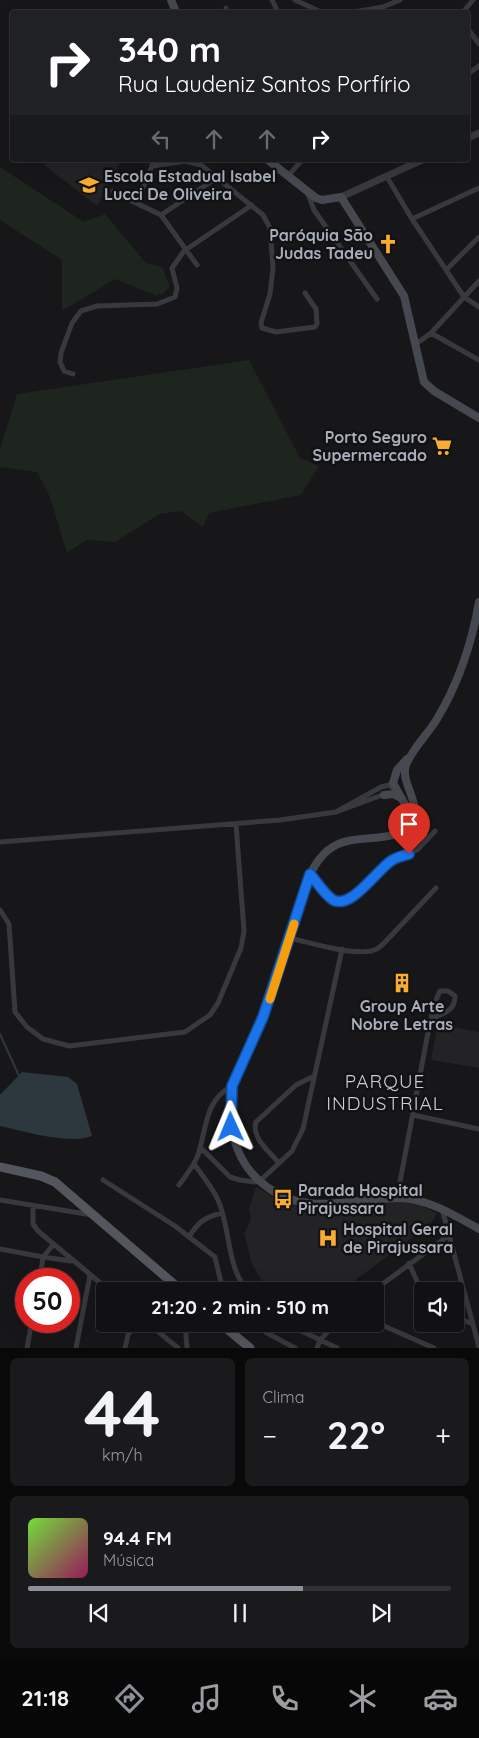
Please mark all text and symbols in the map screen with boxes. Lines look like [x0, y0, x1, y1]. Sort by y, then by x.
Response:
text: 340 m [118, 27, 221, 71]
icon: right [35, 30, 100, 95]
text: Rua Laudeniz Santos Porfírio [118, 70, 411, 98]
icon: left [147, 125, 175, 153]
icon: ahead [200, 125, 228, 153]
icon: ahead [253, 125, 281, 153]
icon: right [306, 125, 334, 153]
place label: Escola Estadual Isabel Lucci De Oliveira [104, 166, 276, 204]
school or university icon: Escola Estadual Isabel Lucci De Oliveira [78, 174, 100, 196]
place label: Paróquia São Judas Tadeu [269, 225, 373, 263]
church icon: Paróquia São Judas Tadeu [377, 233, 399, 255]
place label: Porto Seguro Supermercado [312, 427, 427, 465]
supermarket icon: Porto Seguro Supermercado [431, 435, 453, 457]
pin [388, 803, 430, 854]
icon: arrive [395, 810, 423, 838]
building icon: Group Arte Nobre Letras [391, 972, 413, 994]
place label: Group Arte Nobre Letras [351, 996, 453, 1034]
district label: PARQUE INDUSTRIAL [326, 1069, 444, 1115]
position arrow [204, 1100, 256, 1152]
place label: Parada Hospital Pirajussara [298, 1180, 423, 1218]
bus stop icon: Parada Hospital Pirajussara [272, 1188, 294, 1210]
place label: Hospital Geral de Pirajussara [343, 1219, 453, 1257]
hospital icon: Hospital Geral de Pirajussara [317, 1227, 339, 1249]
speed limit sign: 50 [15, 1268, 80, 1333]
map controls [414, 1282, 464, 1332]
button: sound [414, 1282, 464, 1332]
text: 21:20 · 2 min · 510 m [151, 1295, 329, 1319]
text: 44 [84, 1372, 160, 1453]
text: Clima [263, 1387, 304, 1407]
text: 22° [327, 1411, 385, 1459]
text: − [263, 1418, 277, 1453]
text: + [435, 1418, 451, 1453]
text: km/h [102, 1445, 143, 1465]
text: 94.4 FM [103, 1526, 172, 1550]
text: Música [103, 1550, 154, 1570]
icon: previous [85, 1599, 113, 1627]
icon: pause [226, 1599, 254, 1627]
icon: next [367, 1599, 395, 1627]
icon: directions [112, 1681, 147, 1716]
icon: music [189, 1681, 224, 1716]
icon: phone [267, 1681, 302, 1716]
icon: climate [345, 1681, 380, 1716]
icon: car [423, 1681, 458, 1716]
text: 21:18 [21, 1684, 69, 1712]

